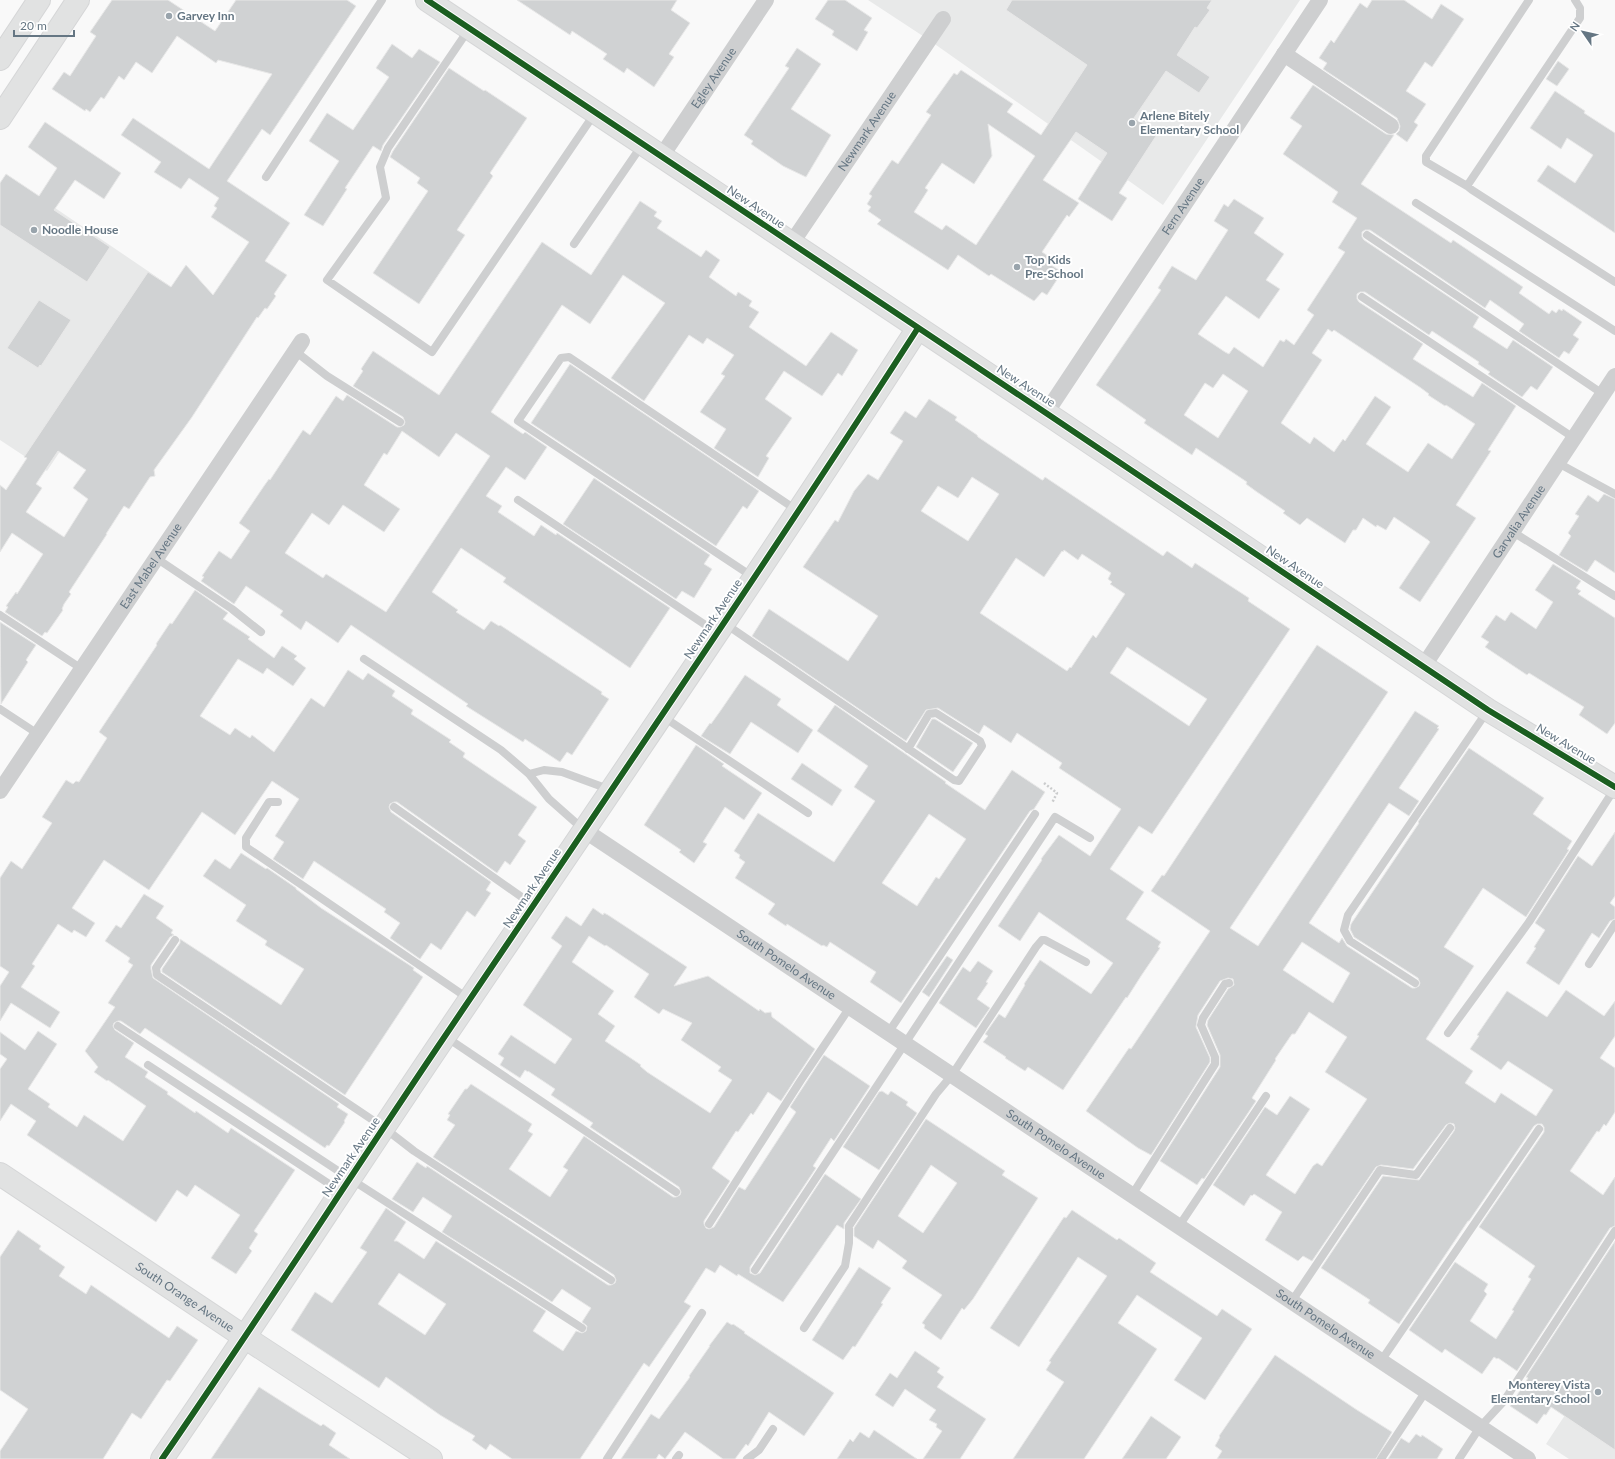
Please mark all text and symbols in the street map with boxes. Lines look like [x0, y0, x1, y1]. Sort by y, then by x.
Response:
place label: Garvey Inn [177, 8, 235, 23]
marker: Garvey Inn [164, 11, 174, 21]
scale bar [14, 12, 74, 38]
north arrow [1563, 12, 1603, 52]
text: 20 m [20, 18, 47, 33]
text: N [1567, 19, 1582, 33]
street label: Egley Avenue [688, 44, 739, 111]
street label: Newmark Avenue [834, 88, 899, 174]
place label: Arlene Bitely Elementary School [1139, 108, 1239, 137]
marker: Arlene Bitely Elementary School [1127, 118, 1137, 128]
street label: Fern Avenue [1158, 174, 1207, 238]
street label: New Avenue [724, 182, 788, 231]
place label: Noodle House [42, 222, 119, 237]
marker: Noodle House [29, 225, 39, 235]
place label: Top Kids Pre-School [1025, 252, 1083, 281]
marker: Top Kids Pre-School [1012, 262, 1022, 272]
street label: New Avenue [994, 361, 1058, 410]
street label: Garvalia Avenue [1489, 482, 1548, 561]
street label: East Mabel Avenue [116, 520, 185, 612]
street label: New Avenue [1263, 542, 1327, 591]
street label: Newmark Avenue [680, 576, 745, 662]
street label: New Avenue [1534, 720, 1599, 767]
street label: Newmark Avenue [499, 845, 564, 931]
street label: South Pomelo Avenue [734, 926, 839, 1003]
street label: South Pomelo Avenue [1004, 1106, 1109, 1182]
street label: Newmark Avenue [318, 1114, 383, 1200]
street label: South Orange Avenue [133, 1258, 237, 1335]
street label: South Pomelo Avenue [1273, 1285, 1378, 1362]
place label: Monterey Vista Elementary School [1491, 1377, 1590, 1406]
marker: Monterey Vista Elementary School [1593, 1387, 1603, 1397]

